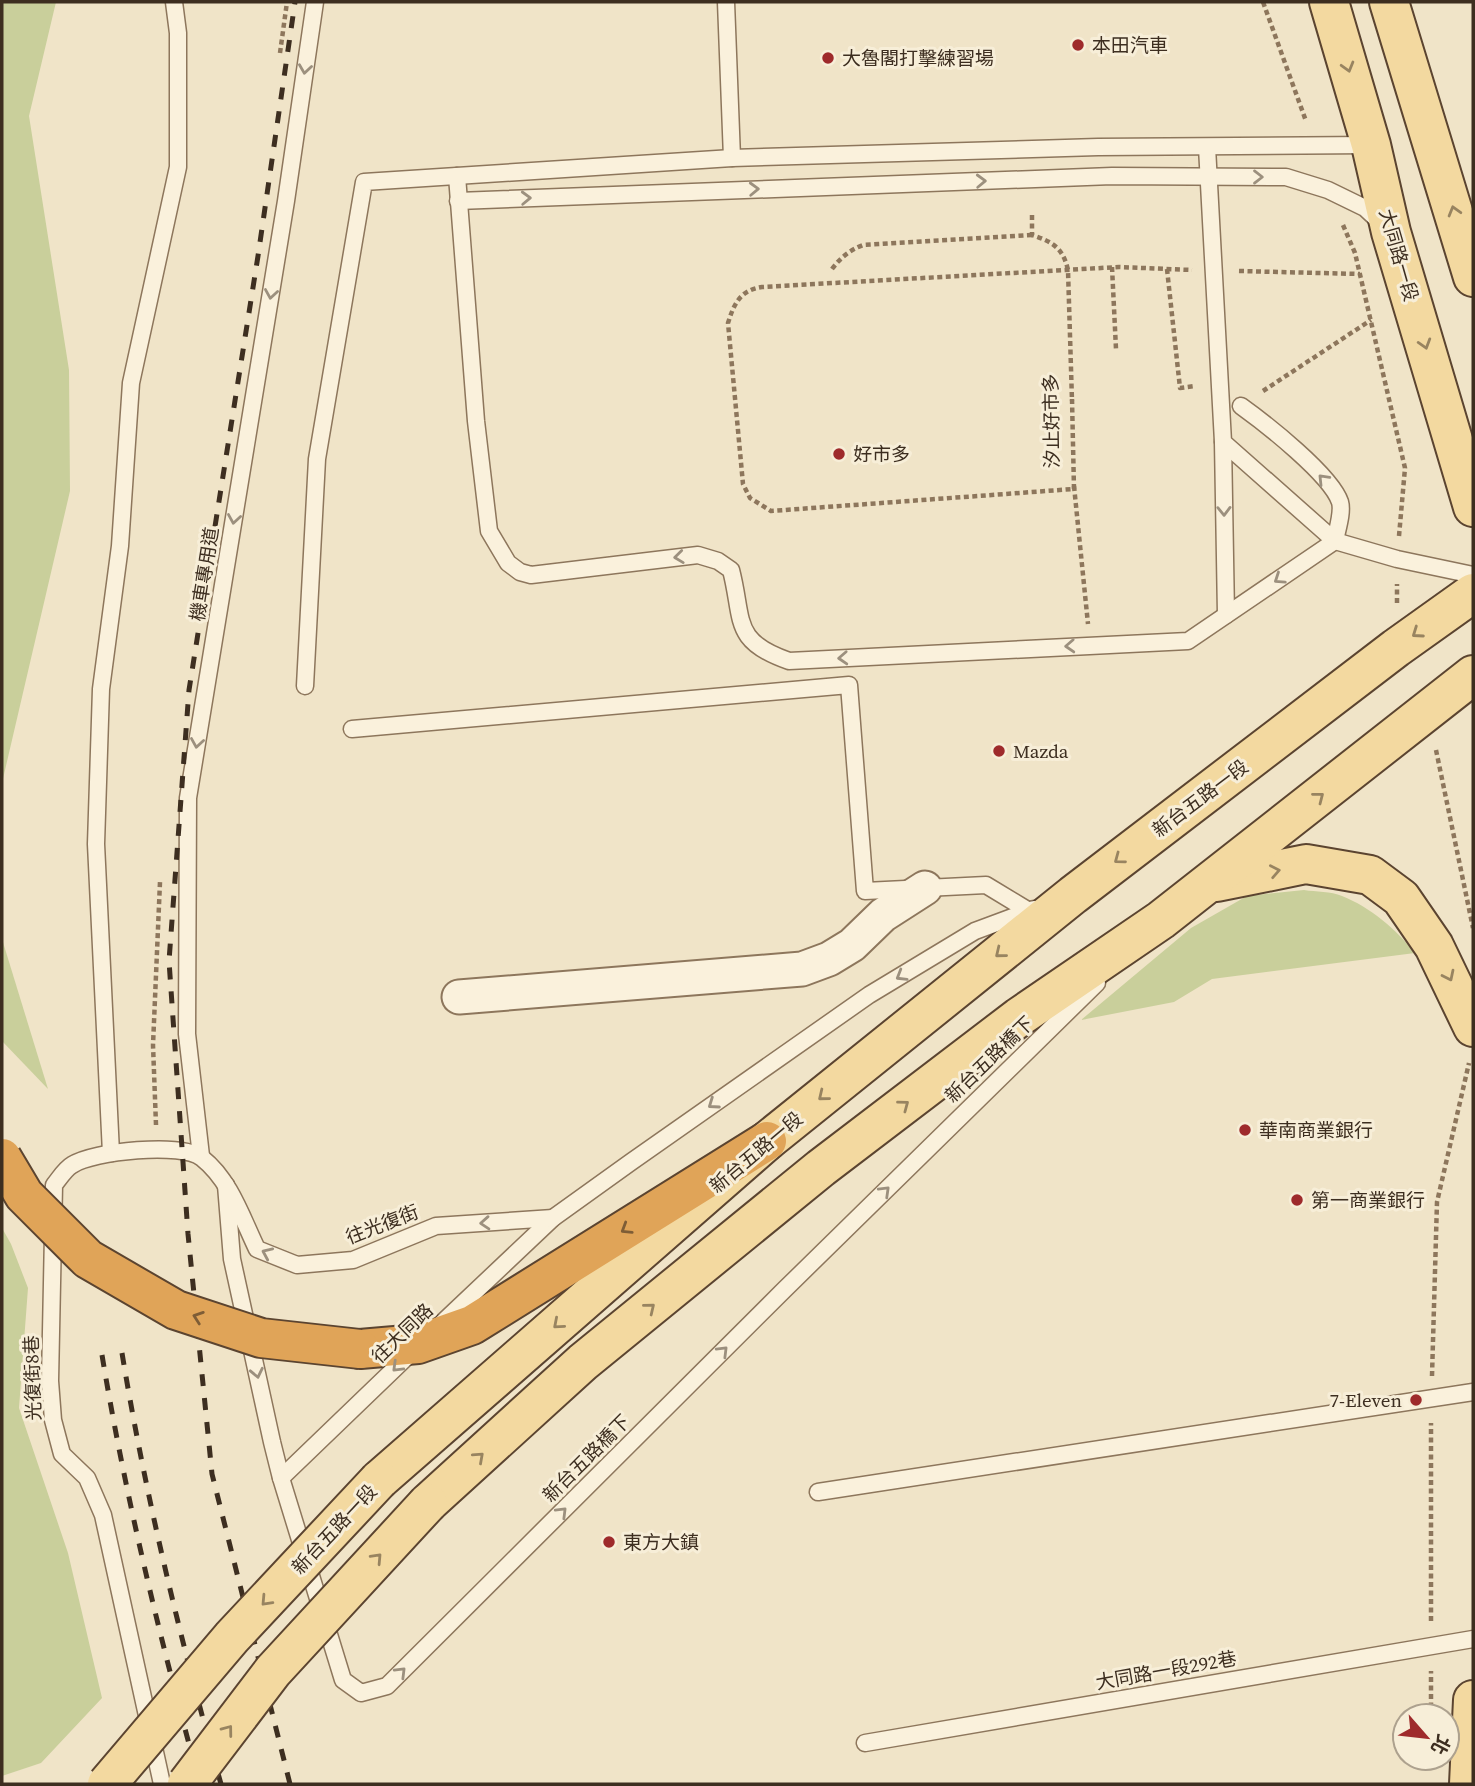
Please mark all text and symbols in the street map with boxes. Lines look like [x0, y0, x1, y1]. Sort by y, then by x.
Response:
place label: 本田汽車 [1092, 32, 1168, 58]
marker: 本田汽車 [1070, 37, 1086, 53]
place label: 大魯閣打擊練習場 [842, 45, 994, 71]
marker: 大魯閣打擊練習場 [820, 50, 836, 66]
one-way arrow [1340, 61, 1355, 73]
one-way arrow [298, 63, 313, 75]
one-way arrow [1253, 169, 1263, 185]
one-way arrow [976, 173, 987, 188]
one-way arrow [749, 182, 760, 197]
one-way arrow [521, 190, 532, 205]
street label: 大同路一段 [1373, 206, 1425, 304]
one-way arrow [1447, 206, 1462, 218]
one-way arrow [264, 288, 279, 300]
one-way arrow [1416, 338, 1431, 350]
street label: 汐止好市多 [1037, 373, 1065, 469]
place label: 好市多 [853, 441, 910, 467]
marker: 好市多 [831, 446, 847, 462]
one-way arrow [1319, 474, 1331, 487]
one-way arrow [1216, 506, 1232, 516]
one-way arrow [227, 513, 242, 525]
street label: 機車專用道 [184, 525, 224, 623]
one-way arrow [674, 550, 685, 565]
one-way arrow [1274, 571, 1287, 583]
one-way arrow [1412, 625, 1425, 638]
one-way arrow [1065, 639, 1076, 654]
one-way arrow [837, 650, 848, 665]
one-way arrow [190, 737, 205, 749]
place label: Mazda [1013, 738, 1069, 764]
marker: Mazda [991, 743, 1007, 759]
street label: 新台五路一段 [1147, 753, 1253, 843]
one-way arrow [1312, 792, 1324, 805]
one-way arrow [1115, 851, 1127, 864]
one-way arrow [1269, 864, 1281, 879]
one-way arrow [996, 945, 1009, 957]
one-way arrow [896, 968, 909, 981]
one-way arrow [1440, 969, 1454, 981]
street label: 新台五路橋下 [939, 1010, 1039, 1108]
one-way arrow [819, 1087, 831, 1100]
one-way arrow [708, 1096, 721, 1108]
one-way arrow [897, 1100, 909, 1113]
street label: 新台五路一段 [704, 1105, 808, 1199]
place label: 華南商業銀行 [1259, 1117, 1373, 1143]
marker: 華南商業銀行 [1237, 1122, 1253, 1138]
one-way arrow [877, 1186, 890, 1199]
place label: 第一商業銀行 [1311, 1187, 1425, 1213]
marker: 第一商業銀行 [1289, 1192, 1305, 1208]
street label: 往光復街 [342, 1198, 422, 1250]
one-way arrow [479, 1215, 490, 1230]
one-way arrow [620, 1221, 633, 1234]
one-way arrow [262, 1247, 274, 1261]
street label: 往大同路 [366, 1297, 438, 1369]
one-way arrow [642, 1303, 654, 1316]
one-way arrow [192, 1311, 204, 1325]
one-way arrow [553, 1316, 566, 1328]
street label: 光復街8巷 [18, 1335, 46, 1421]
one-way arrow [715, 1346, 728, 1359]
one-way arrow [392, 1358, 405, 1371]
one-way arrow [248, 1367, 263, 1379]
place label: 7-Eleven [1330, 1387, 1402, 1413]
marker: 7-Eleven [1408, 1392, 1424, 1408]
street label: 新台五路橋下 [536, 1408, 636, 1508]
one-way arrow [471, 1453, 484, 1465]
street label: 新台五路一段 [286, 1478, 382, 1580]
one-way arrow [554, 1507, 567, 1520]
place label: 東方大鎮 [623, 1529, 699, 1555]
marker: 東方大鎮 [601, 1534, 617, 1550]
one-way arrow [369, 1553, 381, 1566]
one-way arrow [261, 1593, 274, 1606]
street label: 大同路一段292巷 [1094, 1645, 1238, 1695]
one-way arrow [393, 1668, 406, 1681]
north arrow [1391, 1702, 1461, 1772]
one-way arrow [220, 1725, 232, 1738]
text: 北 [1425, 1730, 1457, 1759]

